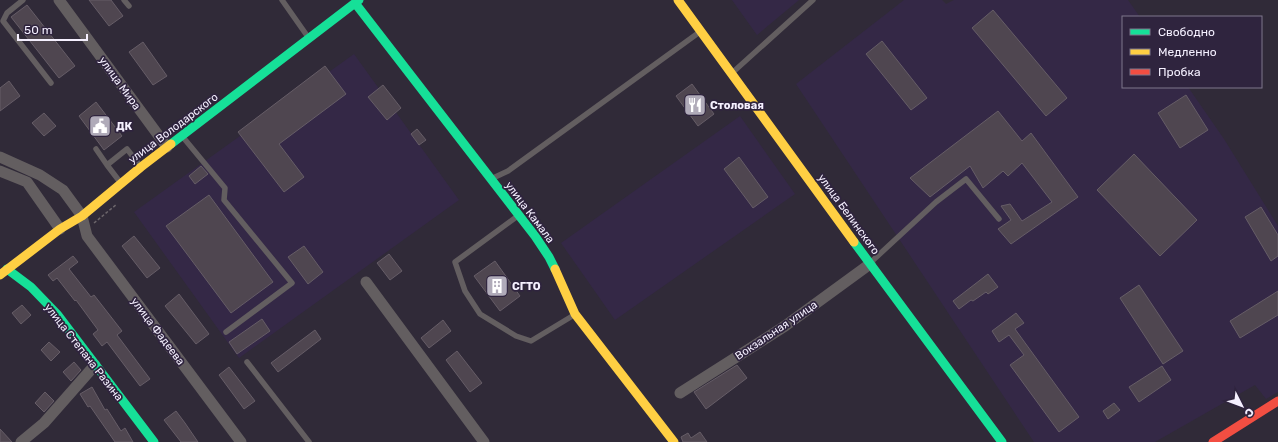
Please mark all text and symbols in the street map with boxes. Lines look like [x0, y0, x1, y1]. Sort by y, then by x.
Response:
scale bar [18, 16, 87, 42]
legend [1122, 16, 1262, 88]
text: 50 m [24, 23, 52, 37]
text: Свободно [1158, 25, 1215, 39]
text: Медленно [1158, 45, 1217, 59]
street label: улица Мира [96, 54, 143, 112]
text: Пробка [1158, 65, 1201, 79]
street label: улица Володарского [126, 90, 221, 166]
restaurant icon: Столовая [682, 92, 708, 118]
place label: Столовая [710, 99, 764, 112]
public building icon: ДК [87, 113, 113, 139]
place label: ДК [116, 120, 133, 133]
street label: улица Белинского [815, 172, 882, 257]
street label: улица Камала [502, 179, 557, 246]
building icon: СГТО [484, 273, 510, 299]
place label: СГТО [512, 280, 541, 293]
street label: улица Фадеева [128, 295, 187, 368]
street label: Вокзальная улица [733, 298, 820, 363]
street label: улица Степана Разина [42, 301, 126, 403]
north arrow [1222, 386, 1262, 426]
text: С [1241, 405, 1256, 420]

